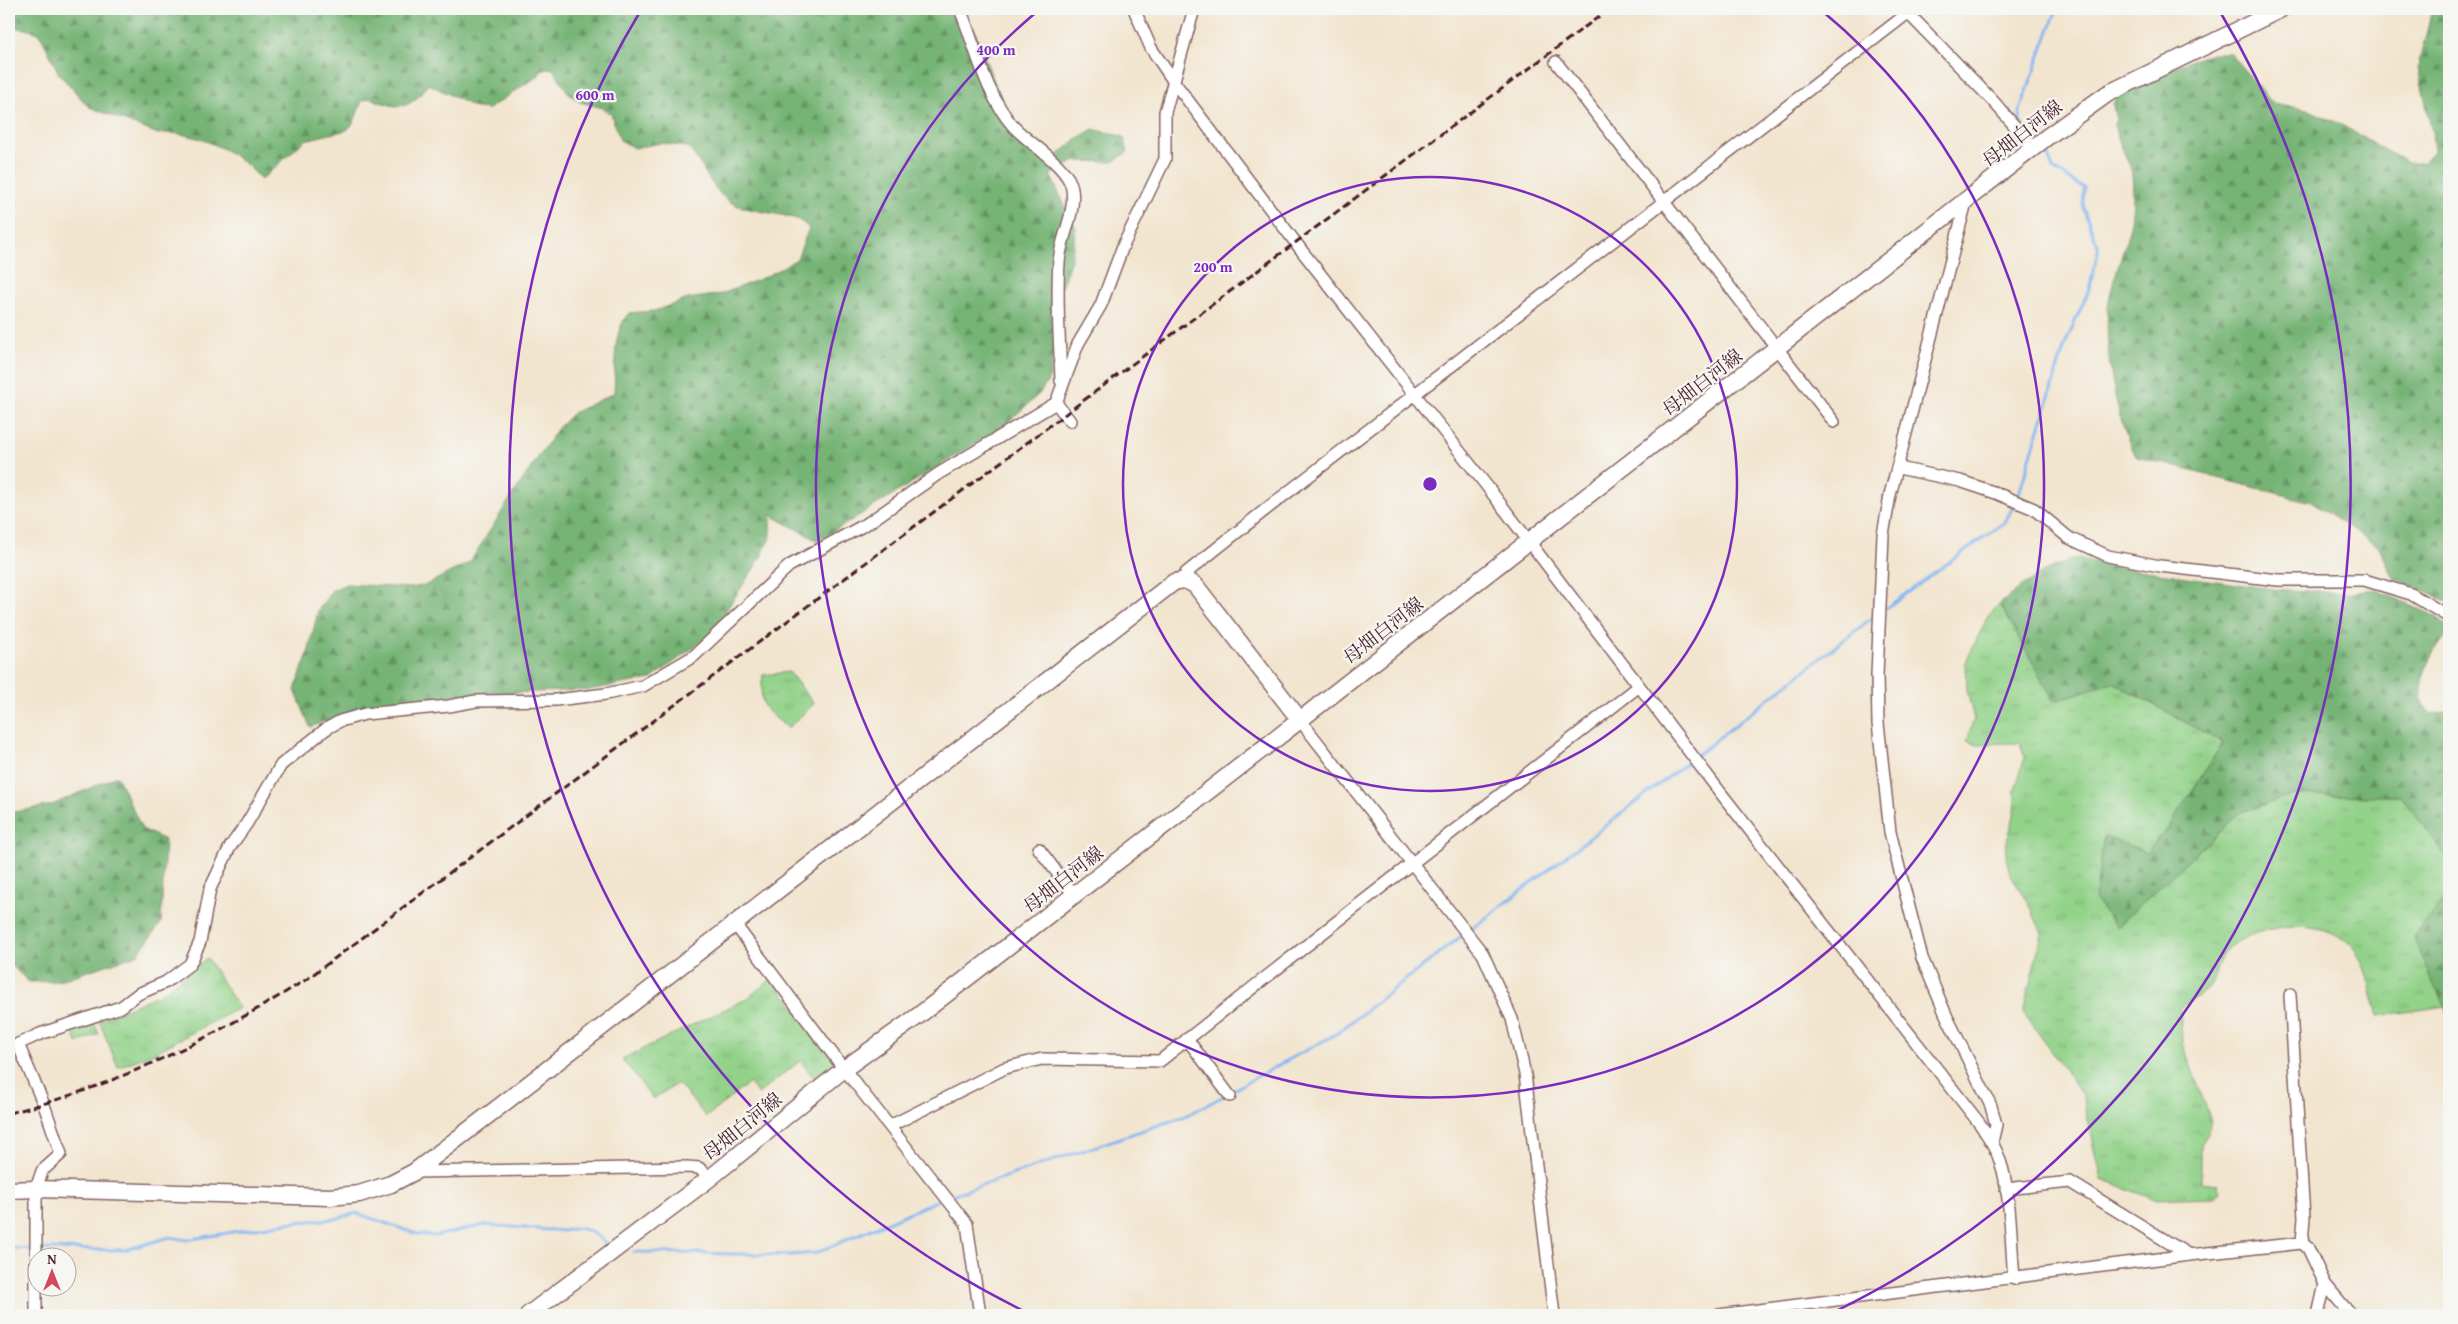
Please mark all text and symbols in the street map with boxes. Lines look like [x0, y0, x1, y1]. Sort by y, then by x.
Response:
text: 400 m [976, 39, 1016, 60]
text: 600 m [575, 84, 615, 105]
street label: 母畑白河線 [1976, 93, 2068, 173]
text: 200 m [1193, 256, 1233, 277]
street label: 母畑白河線 [1656, 342, 1748, 422]
centre of rings [1421, 475, 1439, 493]
street label: 母畑白河線 [1337, 590, 1429, 670]
street label: 母畑白河線 [1017, 839, 1109, 919]
street label: 母畑白河線 [696, 1085, 788, 1167]
north arrow [28, 1246, 78, 1296]
text: N [47, 1249, 57, 1269]

